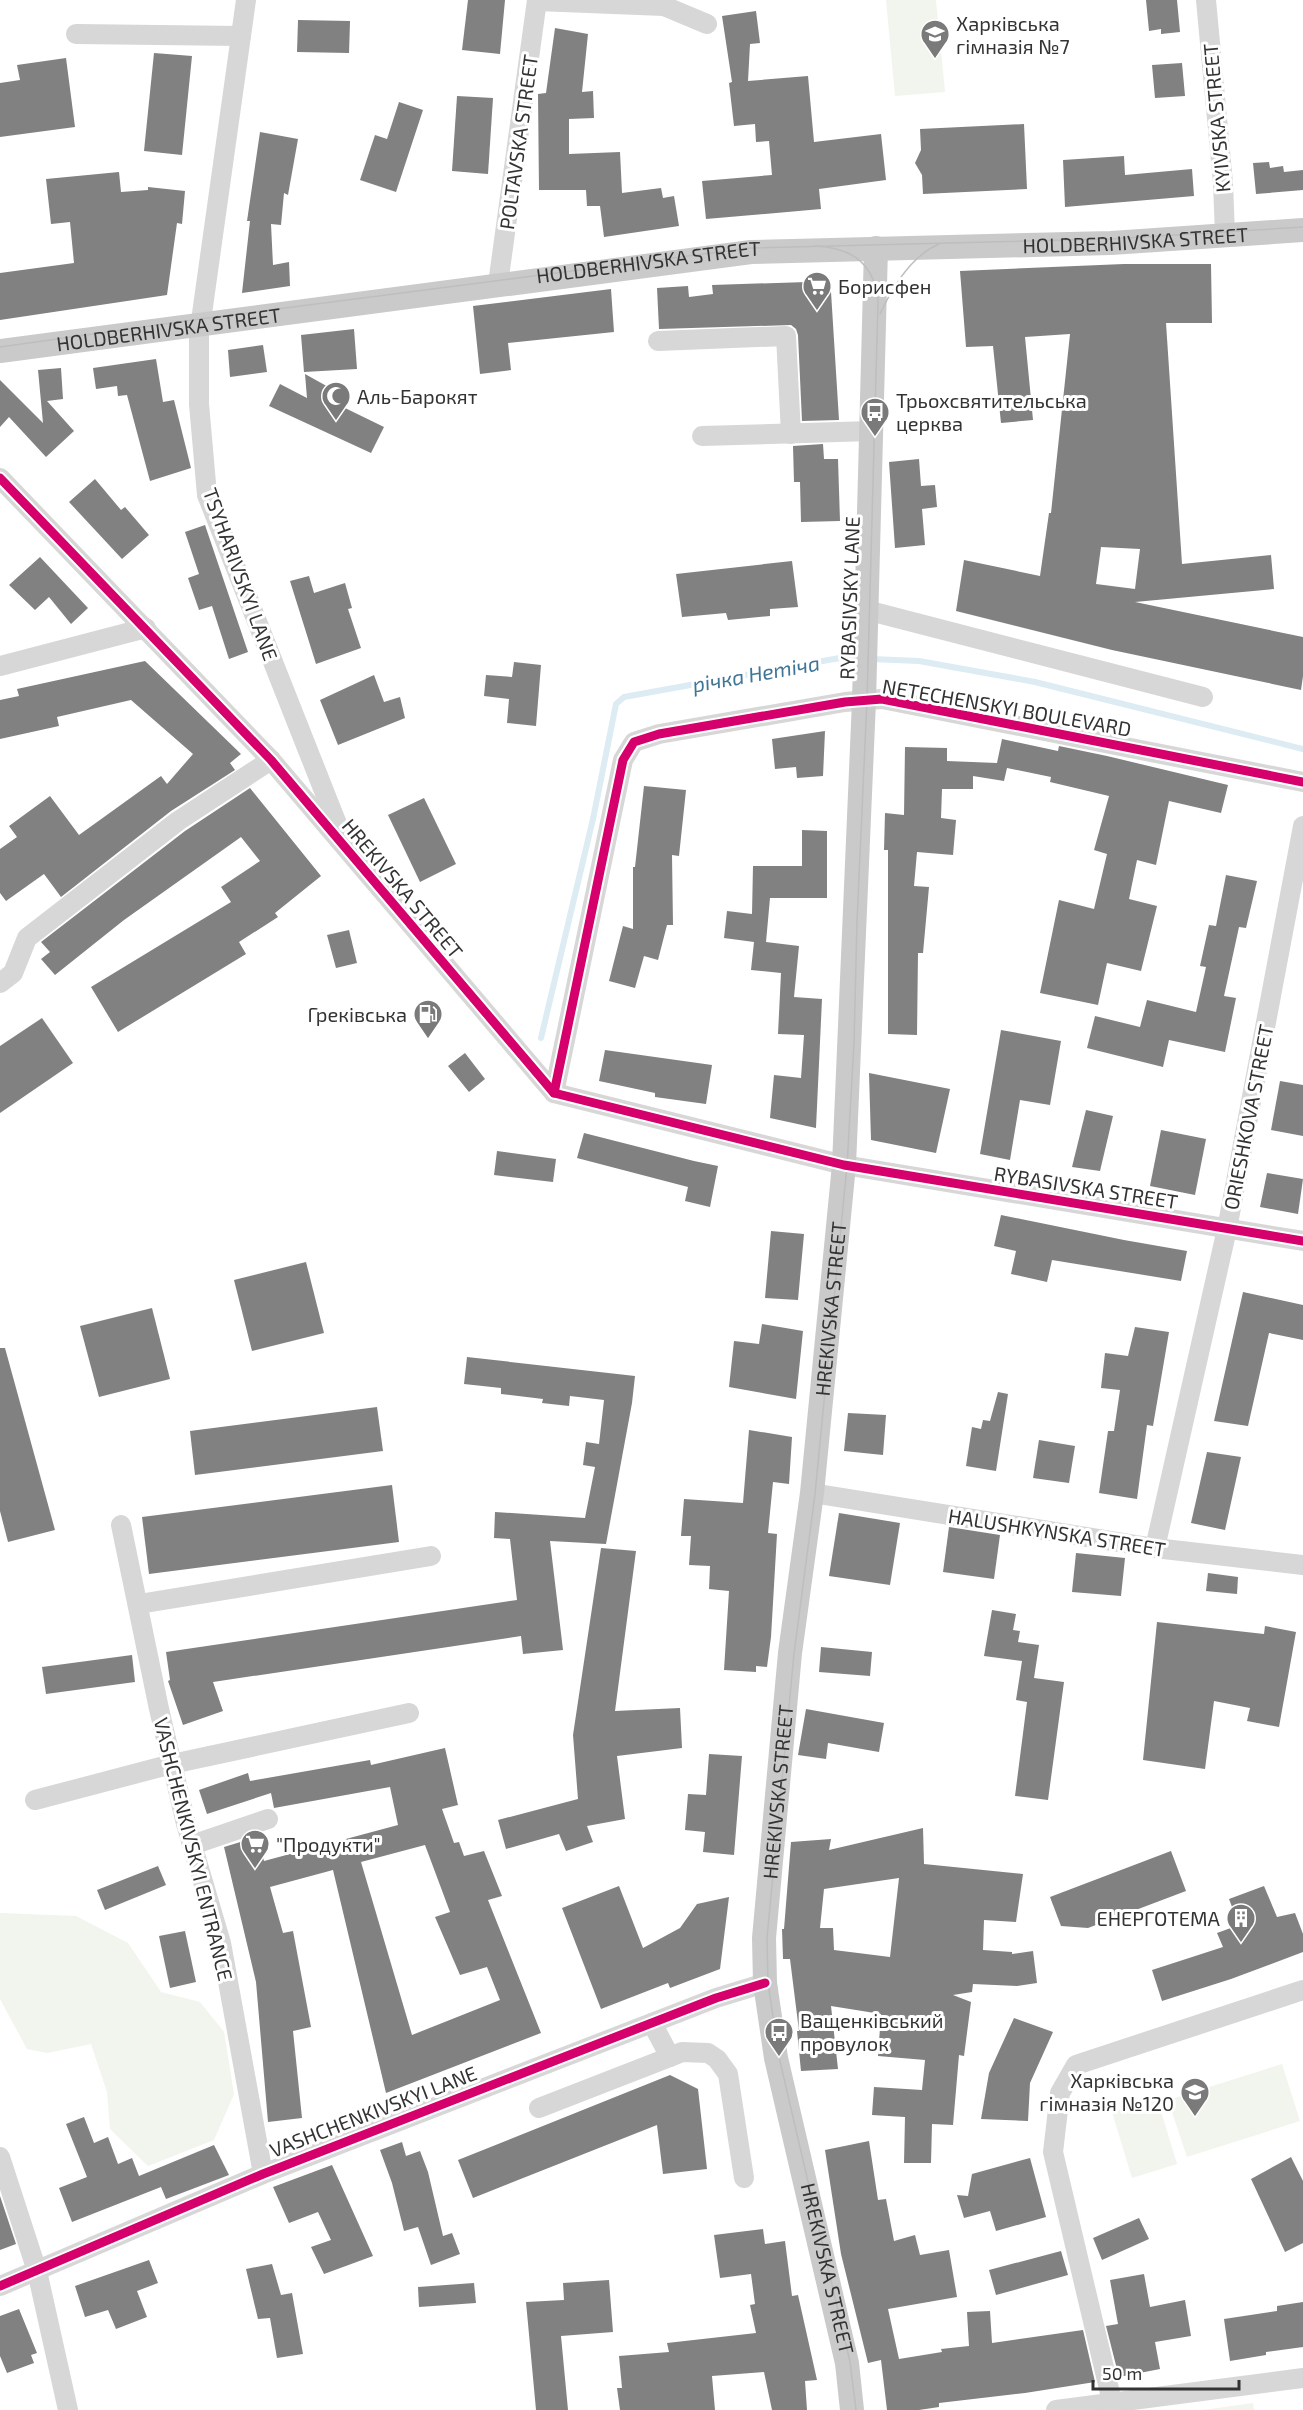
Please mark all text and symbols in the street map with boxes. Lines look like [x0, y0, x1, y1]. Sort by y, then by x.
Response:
place label: Харківська гімназія №7 [956, 11, 1070, 58]
school or university icon: Харківська гімназія №7 [919, 18, 951, 60]
street label: KYIVSKA STREET [1198, 42, 1234, 193]
street label: POLTAVSKA STREET [494, 53, 542, 231]
street label: HOLDBERHIVSKA STREET [1022, 222, 1249, 257]
street label: HOLDBERHIVSKA STREET [535, 236, 761, 287]
supermarket icon: Борисфен [801, 270, 833, 312]
place label: Борисфен [838, 274, 931, 298]
street label: HOLDBERHIVSKA STREET [55, 302, 282, 355]
mosque icon: Аль-Барокят [320, 380, 352, 422]
place label: Аль-Барокят [357, 384, 478, 408]
place label: Трьохсвятительська церква [896, 388, 1087, 435]
bus stop icon: Трьохсвятительська церква [859, 396, 891, 438]
street label: TSYHARIVSKYI LANE [199, 484, 283, 664]
street label: RYBASIVSKY LANE [834, 516, 864, 680]
water label: річка Нетіча [690, 650, 822, 696]
street label: NETECHENSKYI BOULEVARD [881, 673, 1133, 741]
street label: HREKIVSKA STREET [338, 813, 469, 963]
fuel station icon: Греківська [412, 998, 444, 1040]
place label: Греківська [307, 1002, 407, 1026]
street label: ORIESHKOVA STREET [1218, 1022, 1278, 1212]
street label: RYBASIVSKA STREET [992, 1161, 1180, 1213]
street label: HREKIVSKA STREET [810, 1220, 850, 1397]
street label: HALUSHKYNSKA STREET [947, 1503, 1168, 1561]
street label: HREKIVSKA STREET [757, 1703, 797, 1880]
street label: VASHCHENKIVSKYI ENTRANCE [150, 1715, 238, 1983]
supermarket icon: "Продукти" [239, 1828, 271, 1870]
place label: "Продукти" [276, 1832, 381, 1857]
building icon: ЕНЕРГОТЕМА [1225, 1902, 1257, 1944]
place label: ЕНЕРГОТЕМА [1097, 1906, 1221, 1930]
place label: Ващенківський провулок [800, 2008, 944, 2056]
bus stop icon: Ващенківський провулок [763, 2016, 795, 2058]
street label: VASHCHENKIVSKYI LANE [266, 2060, 480, 2162]
place label: Харківська гімназія №120 [1039, 2068, 1174, 2115]
school or university icon: Харківська гімназія №120 [1179, 2076, 1211, 2118]
street label: HREKIVSKA STREET [797, 2180, 860, 2357]
scale bar [1093, 2353, 1238, 2391]
text: 50 m [1102, 2362, 1142, 2384]

